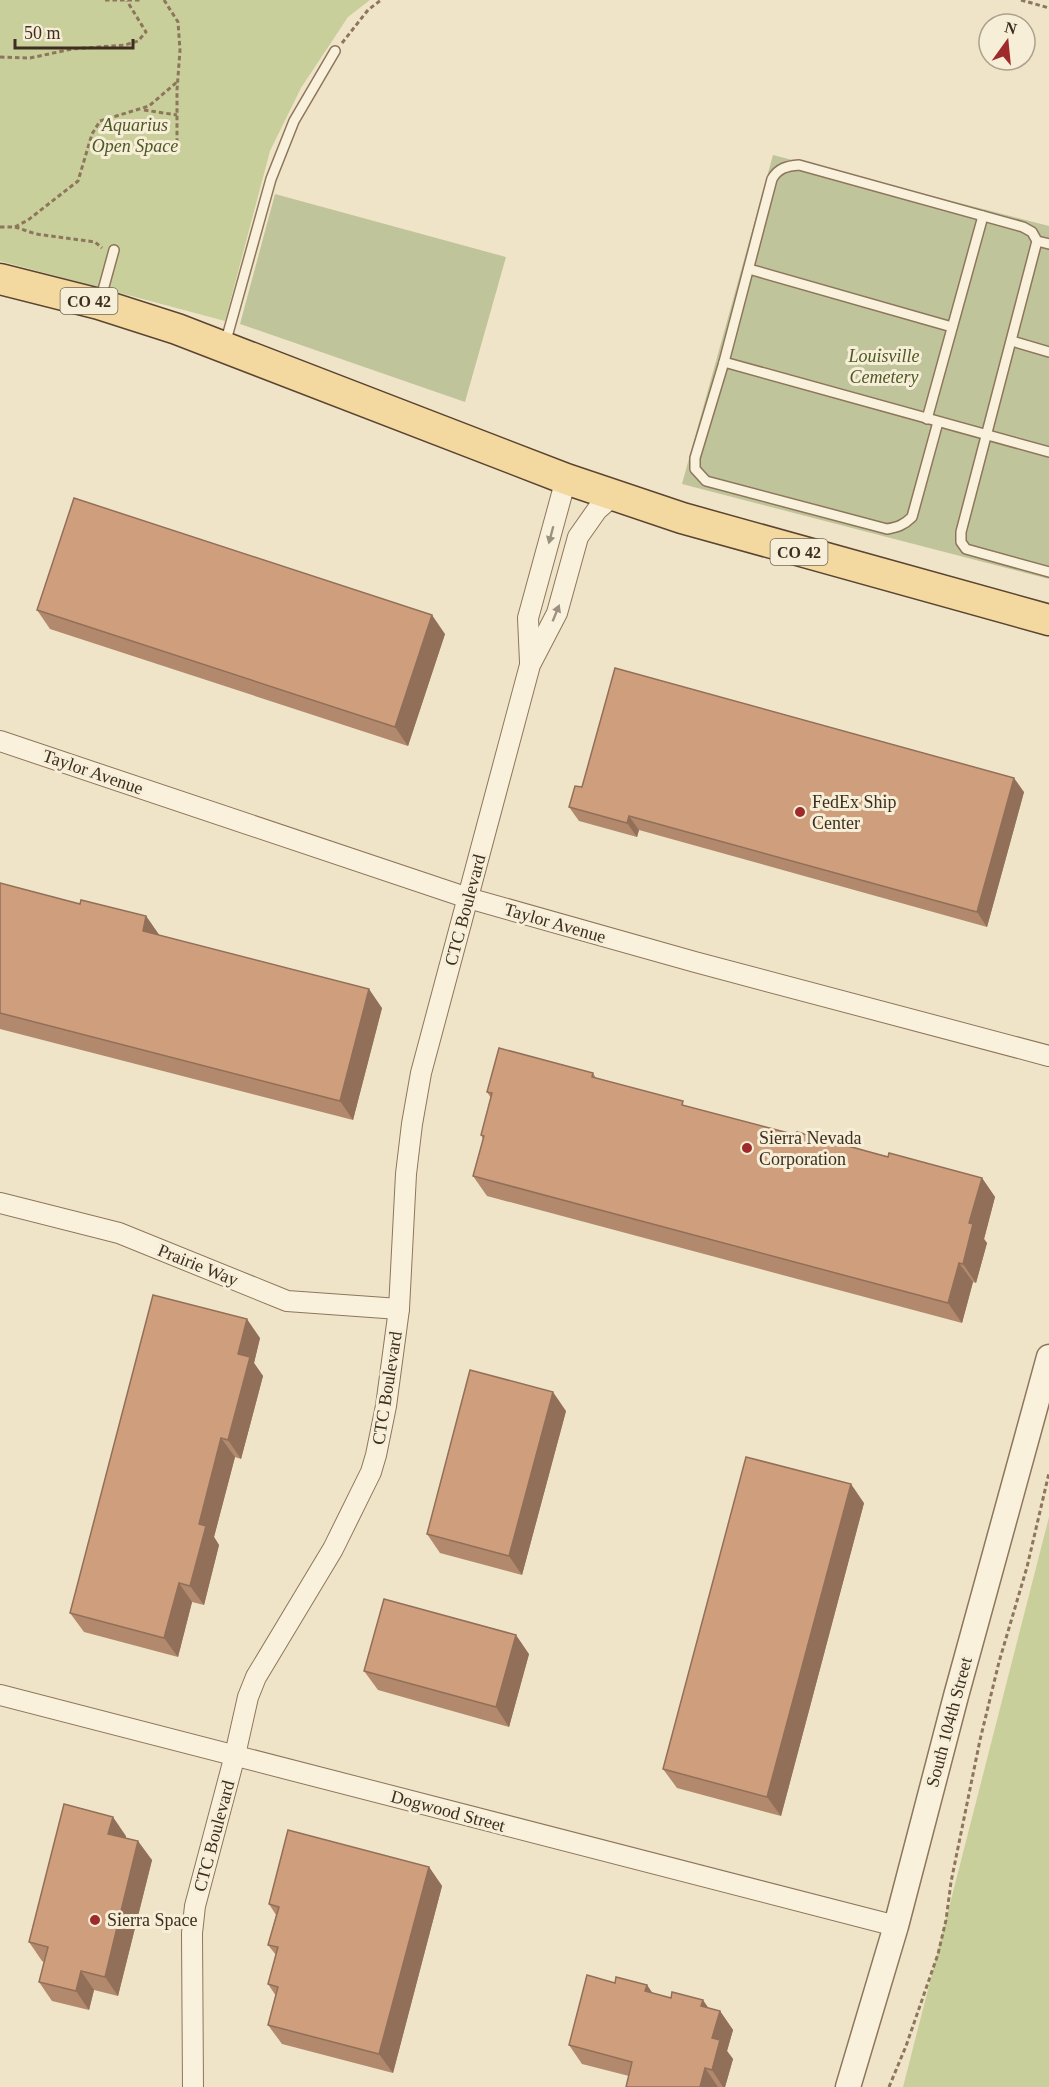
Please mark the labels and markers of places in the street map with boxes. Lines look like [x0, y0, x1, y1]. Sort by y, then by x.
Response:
place label: FedEx Ship Center [812, 792, 897, 833]
marker: FedEx Ship Center [793, 805, 807, 819]
place label: Sierra Nevada Corporation [759, 1128, 861, 1169]
marker: Sierra Nevada Corporation [740, 1141, 754, 1155]
place label: Sierra Space [107, 1910, 197, 1930]
marker: Sierra Space [88, 1913, 102, 1927]

